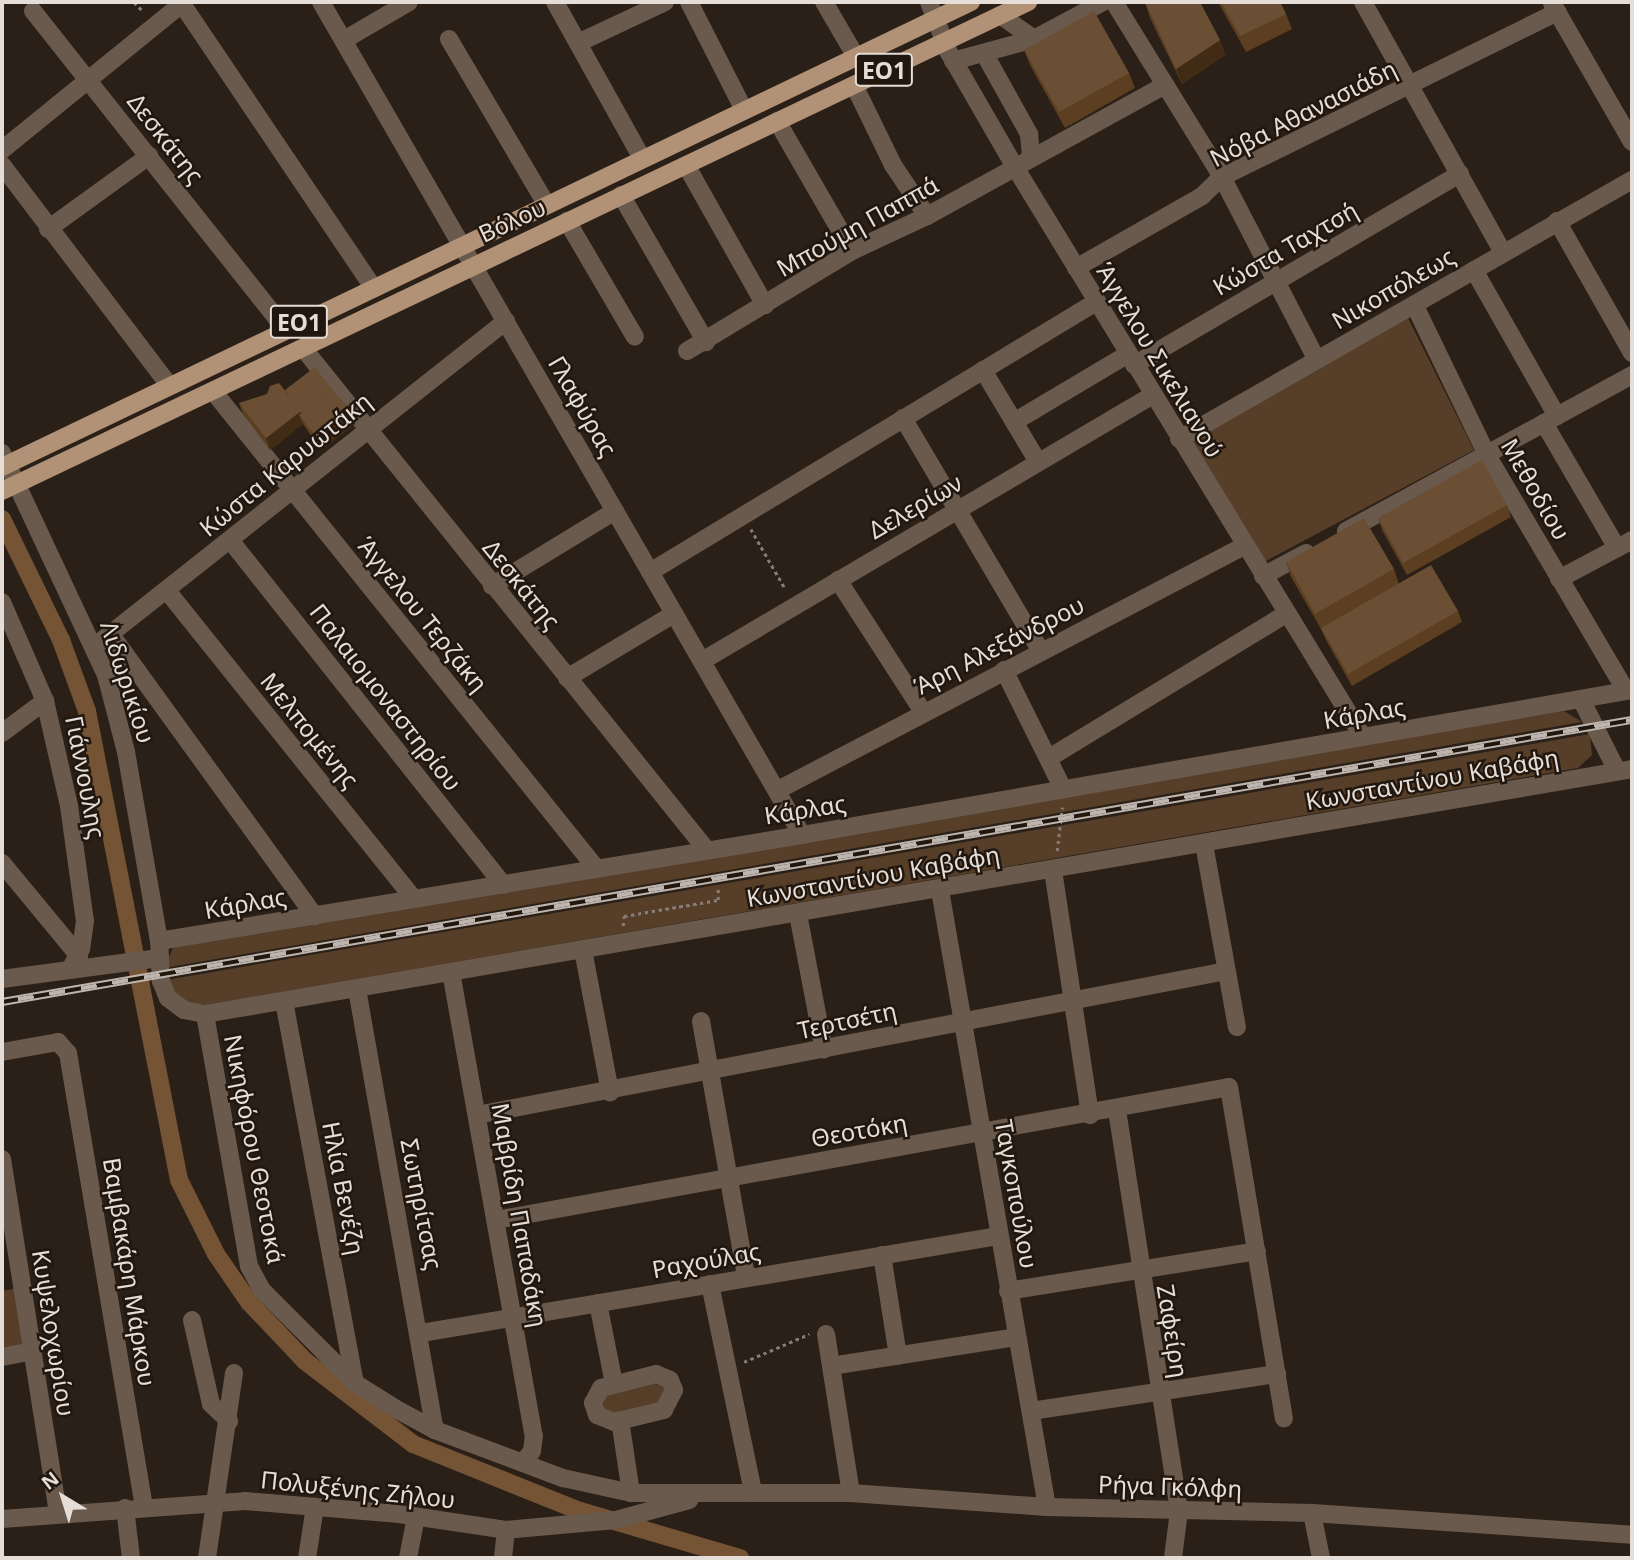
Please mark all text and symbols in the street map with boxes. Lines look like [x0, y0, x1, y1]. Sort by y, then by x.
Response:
road number: ΕΟ1 [854, 50, 914, 90]
street label: Νόβα Αθανασιάδη [1205, 54, 1401, 172]
street label: Δεσκάτης [122, 87, 210, 189]
street label: Μπούμη Παππά [771, 170, 943, 282]
street label: Βόλου [474, 192, 550, 248]
street label: Κώστα Ταχτσή [1207, 195, 1363, 301]
street label: Νικοπόλεως [1326, 241, 1460, 335]
street label: Άγγελου Σικελιανού [1090, 257, 1230, 463]
road number: ΕΟ1 [269, 302, 329, 342]
street label: Γλαφύρας [543, 351, 623, 461]
street label: Κώστα Καρυωτάκη [193, 386, 377, 542]
street label: Μεθοδίου [1495, 433, 1577, 545]
street label: Δελερίων [863, 468, 967, 544]
street label: Άγγελου Τερζάκη [352, 531, 494, 697]
street label: Δεσκάτης [477, 533, 567, 635]
street label: Άρη Αλεξάνδρου [909, 590, 1089, 700]
street label: Παλαιομοναστηρίου [304, 598, 468, 796]
street label: Λιδωρικίου [95, 617, 161, 747]
street label: Μελπομένης [255, 667, 365, 793]
street label: Κάρλας [1321, 692, 1407, 734]
street label: Γιάννουλης [60, 713, 112, 841]
street label: Κωνσταντίνου Καβάφη [1303, 743, 1561, 815]
street label: Κάρλας [762, 788, 848, 830]
street label: Κωνσταντίνου Καβάφη [744, 840, 1002, 912]
street label: Κάρλας [202, 882, 288, 924]
street label: Τερτσέτη [795, 995, 899, 1045]
street label: Νικηφόρου Θεοτοκά [219, 1032, 291, 1266]
street label: Μαβρίδη Παπαδάκη [486, 1101, 554, 1329]
street label: Θεοτόκη [809, 1107, 909, 1153]
street label: Ταγκοπούλου [990, 1117, 1044, 1271]
street label: Ηλία Βενέζη [317, 1119, 371, 1257]
street label: Σωτηρίτσας [395, 1136, 449, 1272]
street label: Βαμβακάρη Μάρκου [98, 1156, 162, 1388]
street label: Ραχούλας [650, 1236, 762, 1284]
street label: Κυψελοχωρίου [27, 1248, 81, 1418]
street label: Ζαφείρη [1151, 1282, 1195, 1380]
north arrow [28, 1462, 98, 1532]
street label: Πολυξένης Ζήλου [259, 1464, 457, 1514]
text: N [36, 1465, 64, 1495]
street label: Ρήγα Γκόλφη [1097, 1469, 1243, 1503]

